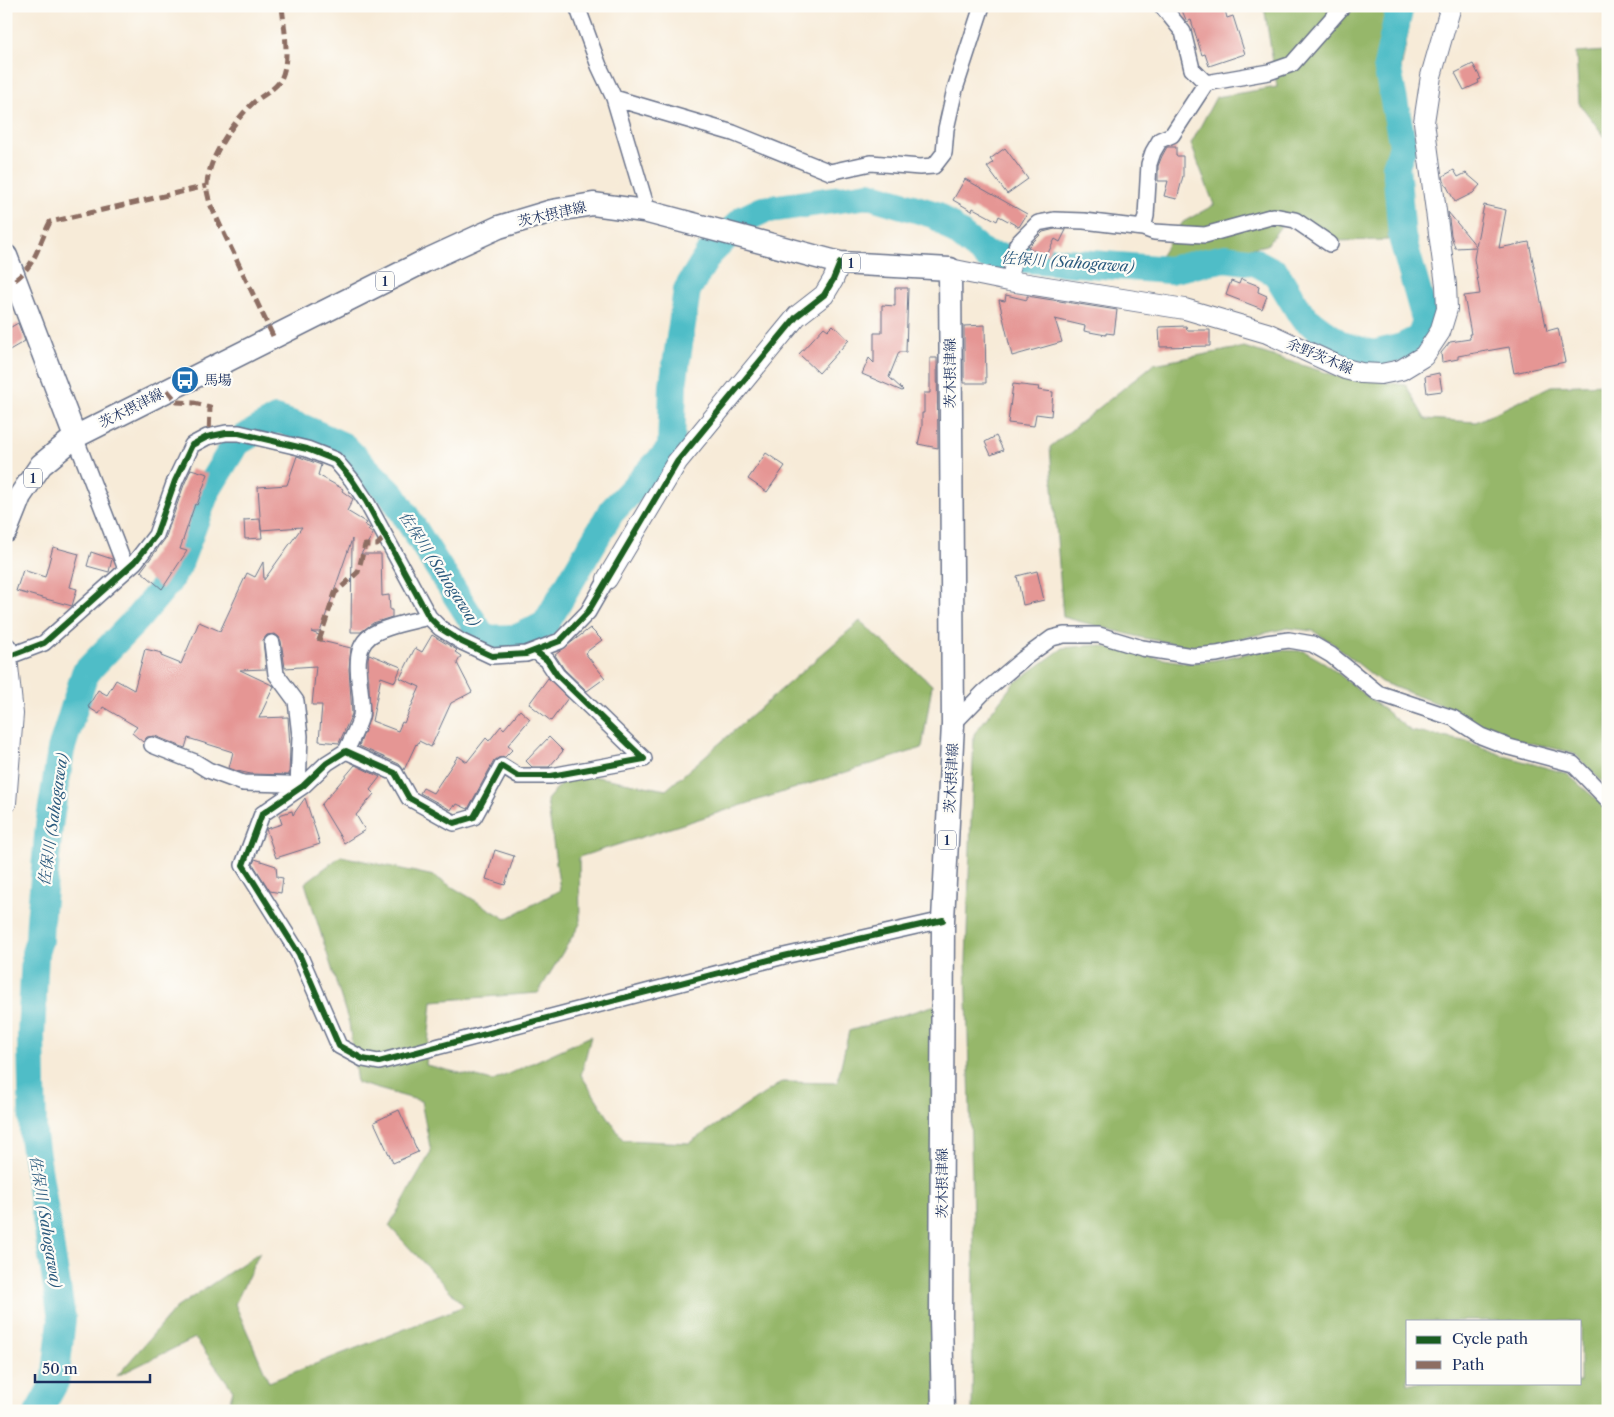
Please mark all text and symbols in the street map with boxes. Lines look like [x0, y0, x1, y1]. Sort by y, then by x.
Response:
street label: 茨木摂津線 [516, 197, 588, 231]
water label: 佐保川 (Sahogawa) [1000, 248, 1136, 276]
road number: 1 [842, 254, 860, 272]
road number: 1 [376, 272, 394, 290]
street label: 余野茨木線 [1284, 334, 1356, 378]
street label: 茨木摂津線 [941, 338, 959, 408]
bus stop icon: 馬場 [170, 365, 200, 395]
place label: 馬場 [204, 371, 232, 389]
street label: 茨木摂津線 [96, 384, 166, 432]
road number: 1 [24, 468, 42, 488]
water label: 佐保川 (Sahogawa) [395, 508, 485, 630]
street label: 茨木摂津線 [940, 743, 962, 813]
water label: 佐保川 (Sahogawa) [34, 751, 72, 887]
road number: 1 [938, 830, 956, 850]
street label: 茨木摂津線 [933, 1148, 951, 1218]
water label: 佐保川 (Sahogawa) [26, 1154, 66, 1290]
legend [1406, 1320, 1582, 1384]
text: Cycle path [1452, 1329, 1529, 1348]
scale bar [35, 1352, 150, 1384]
text: Path [1452, 1355, 1485, 1374]
text: 50 m [42, 1359, 78, 1378]

